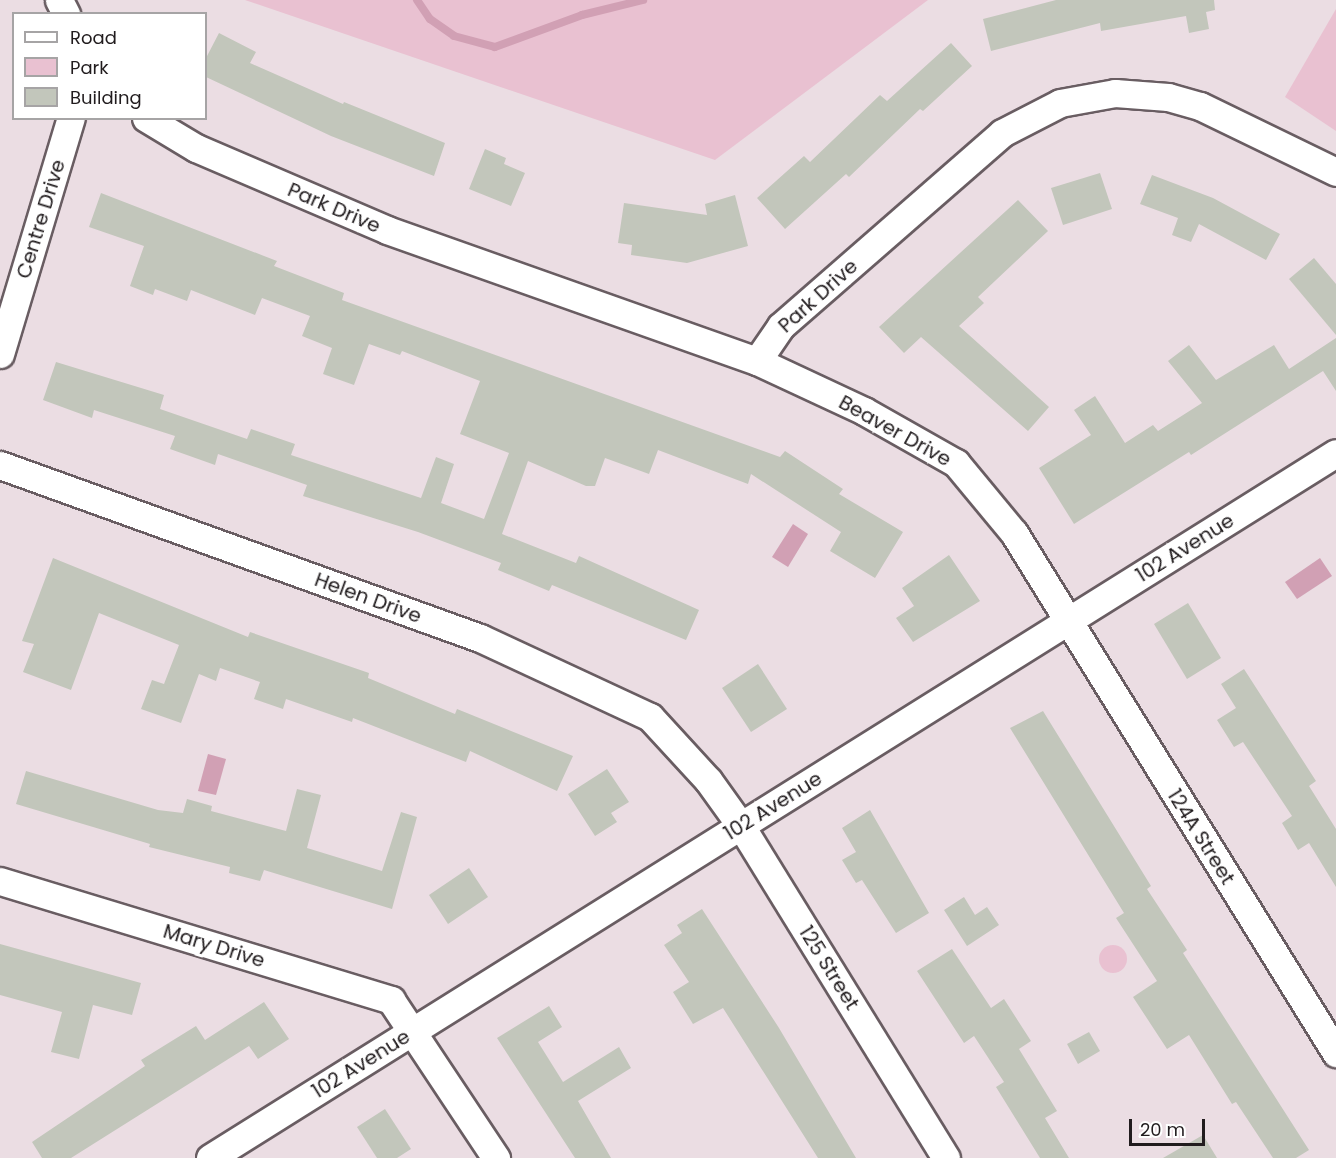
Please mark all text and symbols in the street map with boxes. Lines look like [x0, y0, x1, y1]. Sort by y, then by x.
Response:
legend [12, 12, 207, 120]
text: Road [70, 25, 117, 50]
text: Park [70, 55, 109, 80]
text: Building [70, 85, 142, 110]
street label: Centre Drive [12, 157, 70, 281]
street label: Park Drive [284, 178, 384, 238]
street label: Park Drive [773, 254, 863, 338]
street label: Beaver Drive [835, 390, 955, 472]
street label: 102 Avenue [1132, 508, 1238, 588]
street label: Helen Drive [311, 568, 425, 628]
street label: 102 Avenue [720, 766, 826, 846]
street label: 124A Street [1162, 785, 1240, 889]
street label: Mary Drive [160, 919, 268, 973]
street label: 125 Street [794, 922, 864, 1014]
street label: 102 Avenue [308, 1024, 414, 1104]
scale bar [1132, 1107, 1208, 1145]
text: 20 m [1140, 1117, 1185, 1142]

